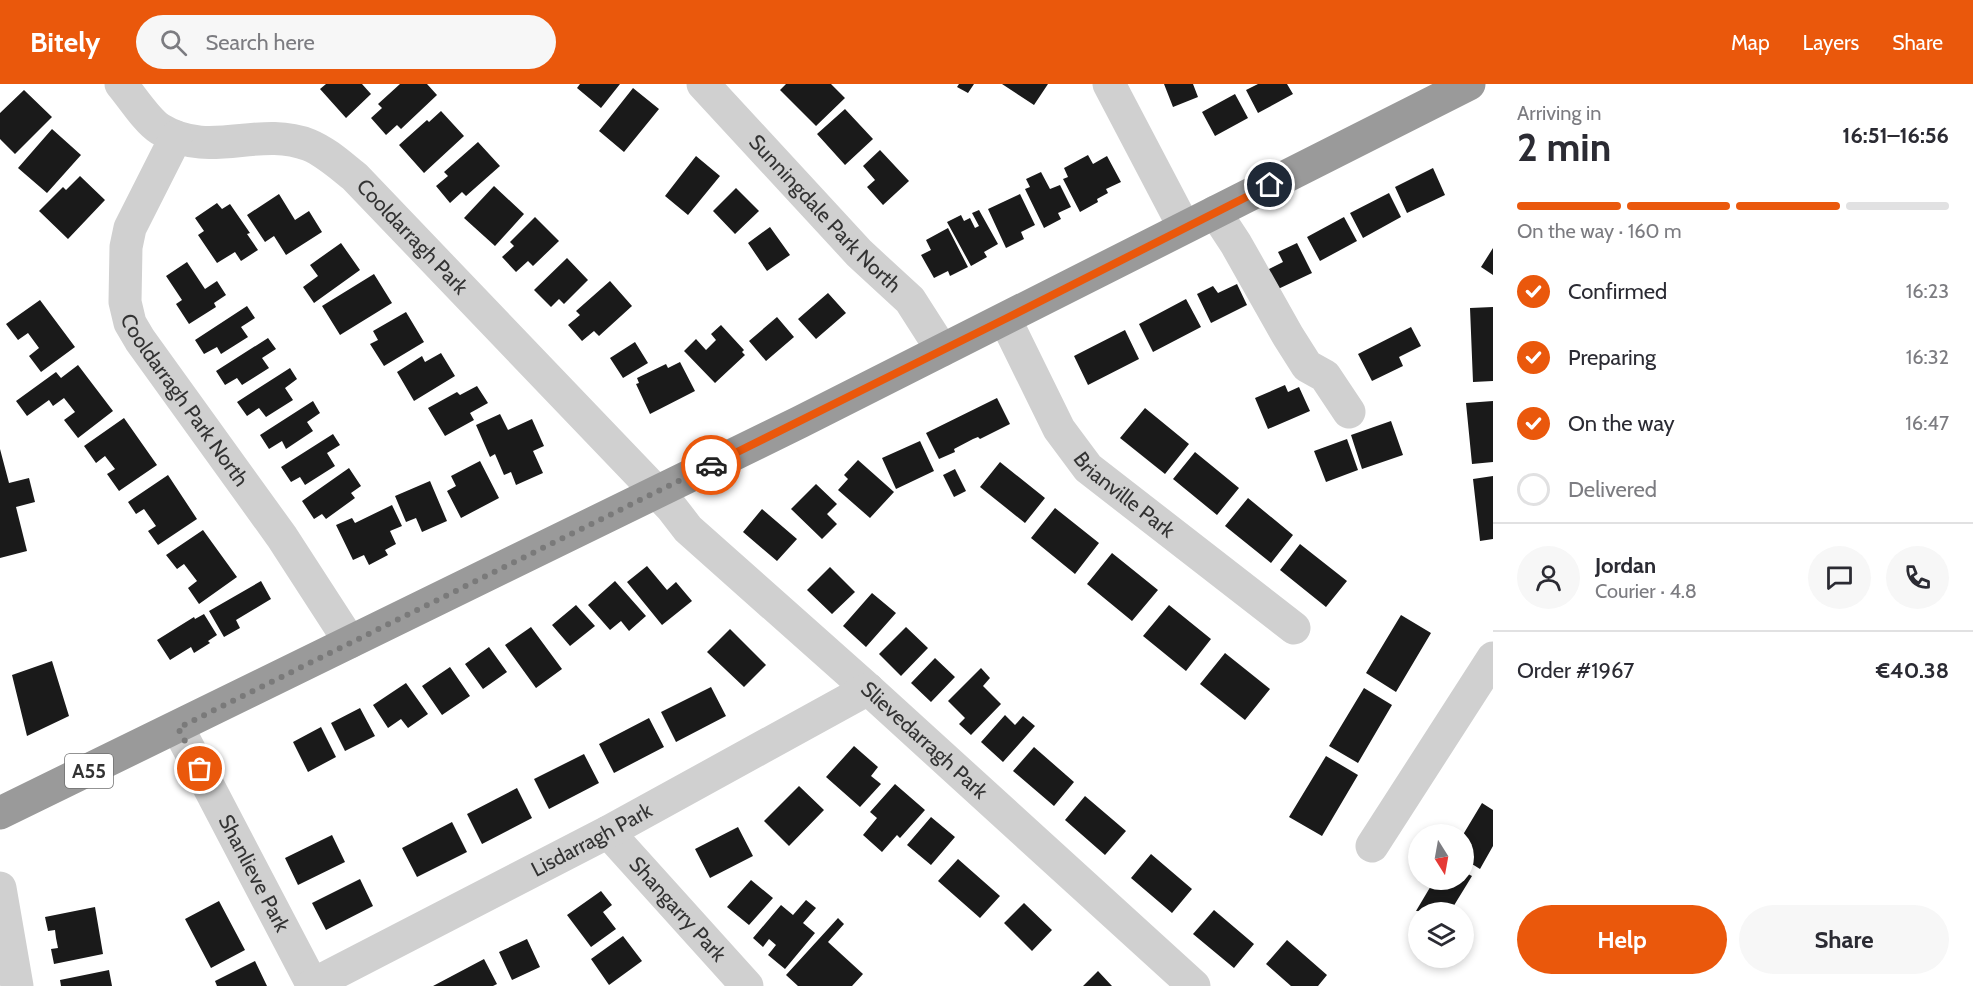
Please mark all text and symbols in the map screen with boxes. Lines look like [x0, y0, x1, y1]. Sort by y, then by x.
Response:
search box [136, 15, 556, 69]
text: Bitely [30, 25, 100, 59]
icon: search [157, 26, 190, 59]
text: Search here [205, 29, 315, 56]
text: Map [1731, 30, 1770, 55]
text: Layers [1803, 30, 1859, 55]
text: Share [1892, 30, 1943, 55]
text: Arriving in [1517, 101, 1601, 125]
text: 16:51–16:56 [1842, 122, 1949, 149]
text: 2 min [1517, 123, 1611, 171]
street label: Sunningdale Park North [744, 129, 907, 297]
pin [1244, 159, 1295, 210]
icon: home [1253, 168, 1286, 201]
street label: Cooldarragh Park [352, 173, 474, 300]
text: On the way · 160 m [1517, 219, 1682, 243]
icon: check [1517, 275, 1550, 308]
text: Confirmed [1568, 278, 1667, 305]
text: 16:23 [1906, 279, 1949, 303]
street label: Cooldarragh Park North [116, 311, 254, 491]
icon: check [1517, 341, 1550, 374]
text: Preparing [1568, 344, 1656, 371]
text: 16:32 [1906, 345, 1949, 369]
icon: check [1517, 407, 1550, 440]
text: On the way [1568, 410, 1675, 437]
text: 16:47 [1905, 411, 1949, 435]
courier [681, 435, 741, 495]
street label: Brianville Park [1068, 447, 1180, 543]
icon: car [695, 449, 728, 482]
text: Delivered [1568, 476, 1657, 503]
button: person [1517, 546, 1580, 609]
button: chat [1808, 546, 1871, 609]
button: phone [1886, 546, 1949, 609]
text: Jordan [1595, 552, 1656, 579]
text: Courier · 4.8 [1595, 579, 1697, 603]
text: Order #1967 [1517, 657, 1634, 684]
text: €40.38 [1876, 657, 1949, 684]
street label: Slievedarragh Park [856, 676, 994, 804]
pin [174, 743, 225, 794]
icon: bag [183, 752, 216, 785]
road number: A55 [65, 754, 113, 788]
street label: Lisdarragh Park [527, 797, 657, 882]
street label: Shanlieve Park [213, 810, 296, 937]
north arrow [1408, 824, 1474, 890]
map controls [1408, 824, 1474, 968]
street label: Shangarry Park [624, 851, 732, 967]
button: layers [1408, 902, 1474, 968]
button: Help [1517, 905, 1727, 974]
button: Share [1739, 905, 1949, 974]

